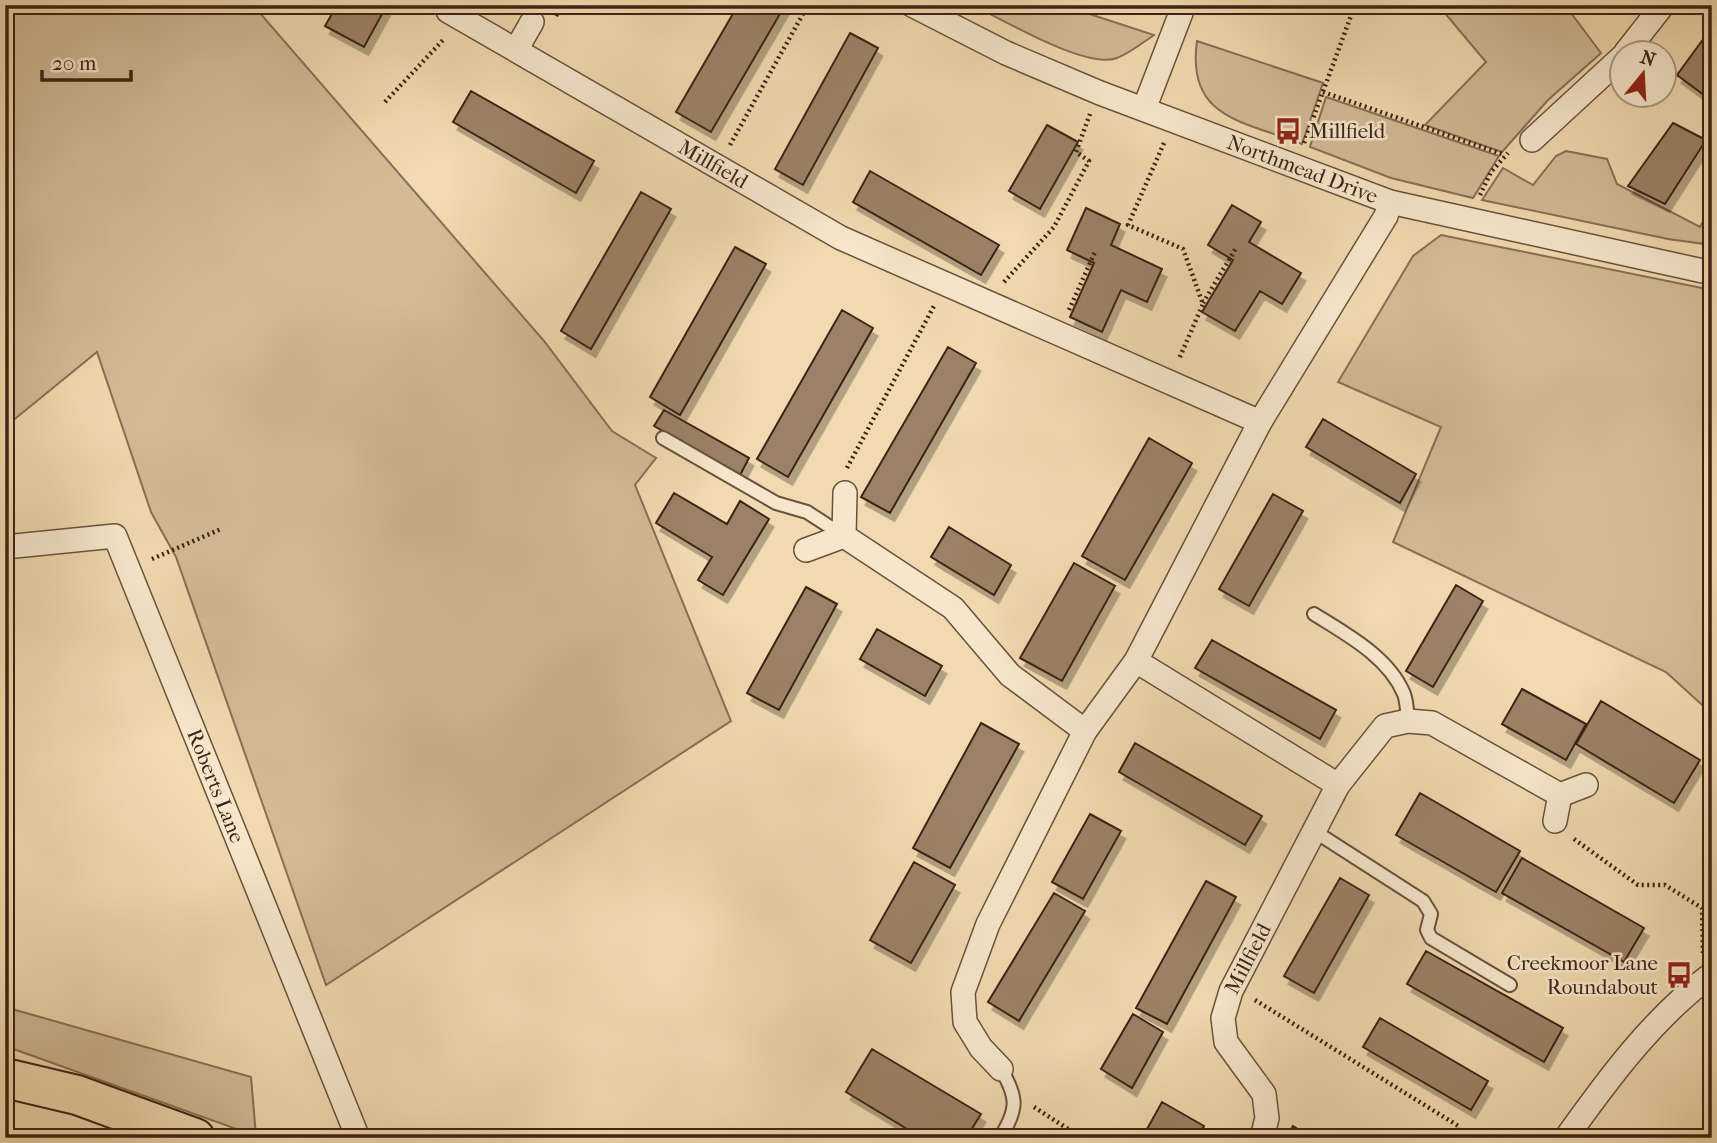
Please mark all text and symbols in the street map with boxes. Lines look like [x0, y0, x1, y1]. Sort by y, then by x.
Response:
scale bar [42, 38, 131, 82]
north arrow [1608, 38, 1678, 108]
text: N [1638, 46, 1659, 72]
text: 20 m [52, 51, 97, 75]
bus stop icon: Millfield [1273, 116, 1303, 146]
place label: Millfield [1309, 119, 1386, 143]
street label: Northmead Drive [1224, 130, 1381, 208]
street label: Millfield [674, 135, 753, 194]
street label: Roberts Lane [182, 725, 250, 846]
street label: Millfield [1220, 919, 1276, 998]
place label: Creekmoor Lane Roundabout [1507, 951, 1659, 999]
bus stop icon: Creekmoor Lane Roundabout [1664, 960, 1694, 990]

